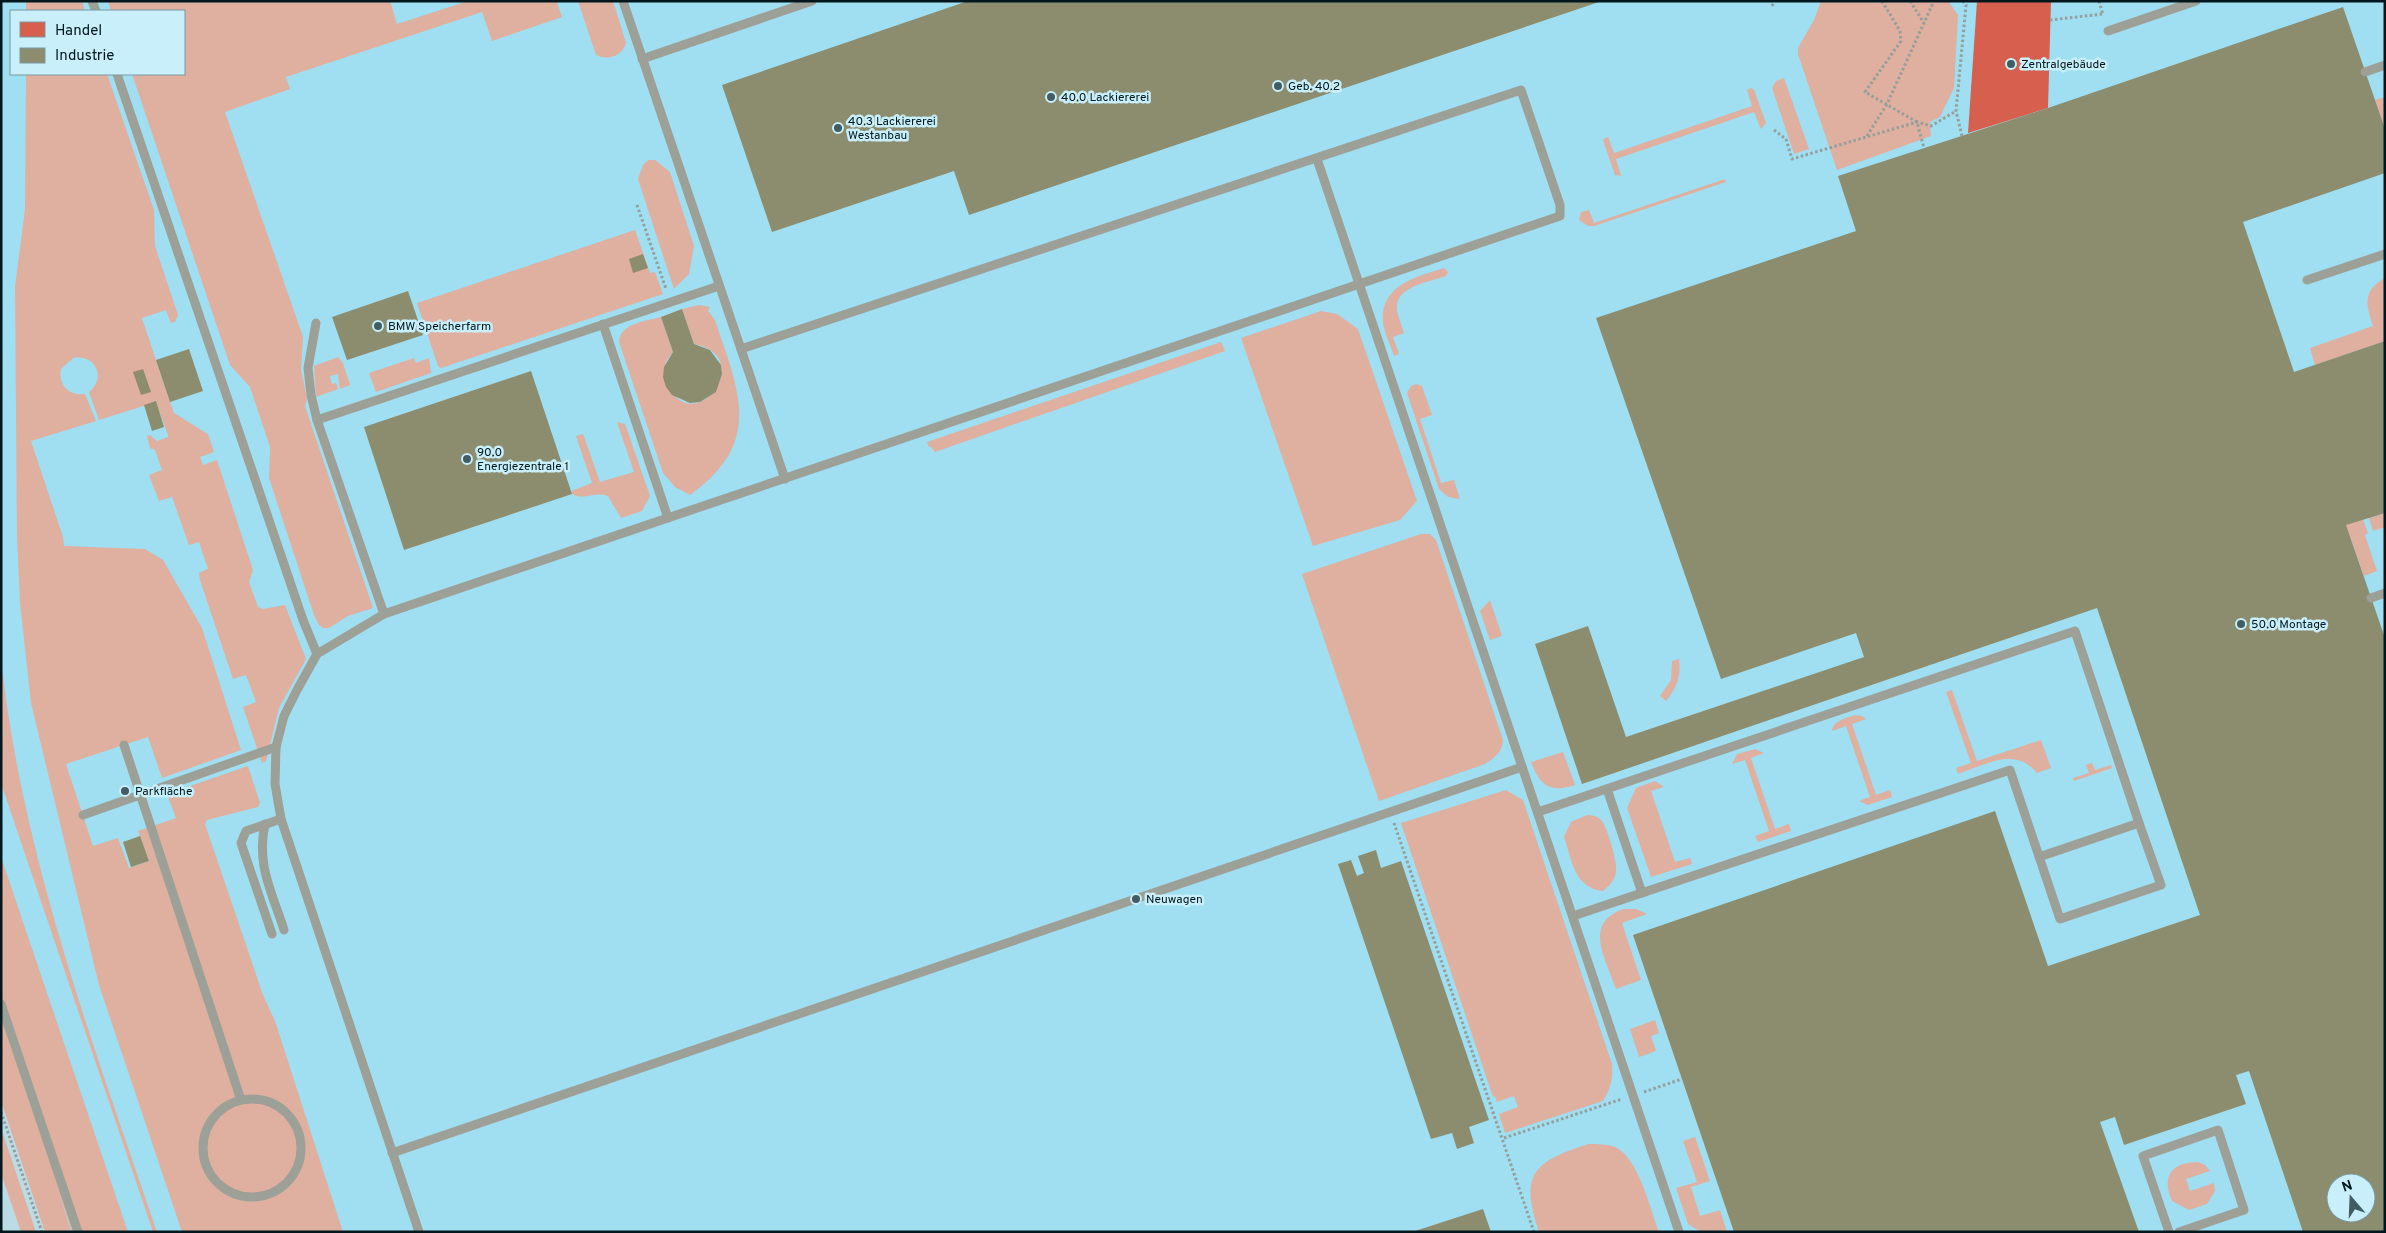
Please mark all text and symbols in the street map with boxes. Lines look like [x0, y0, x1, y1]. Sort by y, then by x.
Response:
legend [10, 10, 185, 75]
text: Handel [55, 22, 102, 41]
text: Industrie [55, 47, 114, 66]
place label: Zentralgebäude [2021, 57, 2106, 73]
marker: Zentralgebäude [2005, 58, 2017, 70]
place label: Geb. 40.2 [1288, 79, 1340, 95]
marker: Geb. 40.2 [1272, 80, 1284, 92]
place label: 40.0 Lackiererei [1061, 90, 1149, 106]
marker: 40.0 Lackiererei [1045, 91, 1057, 103]
place label: 40.3 Lackiererei Westanbau [848, 114, 936, 144]
marker: 40.3 Lackiererei Westanbau [832, 122, 844, 134]
place label: BMW Speicherfarm [388, 319, 491, 335]
marker: BMW Speicherfarm [372, 320, 384, 332]
place label: 90.0 Energiezentrale 1 [477, 445, 569, 475]
marker: 90.0 Energiezentrale 1 [461, 453, 473, 465]
place label: 50.0 Montage [2251, 617, 2326, 633]
marker: 50.0 Montage [2235, 618, 2247, 630]
place label: Parkfläche [135, 784, 193, 800]
marker: Parkfläche [119, 785, 131, 797]
place label: Neuwagen [1146, 892, 1203, 908]
marker: Neuwagen [1130, 893, 1142, 905]
north arrow [2326, 1173, 2376, 1223]
text: N [2340, 1177, 2355, 1197]

